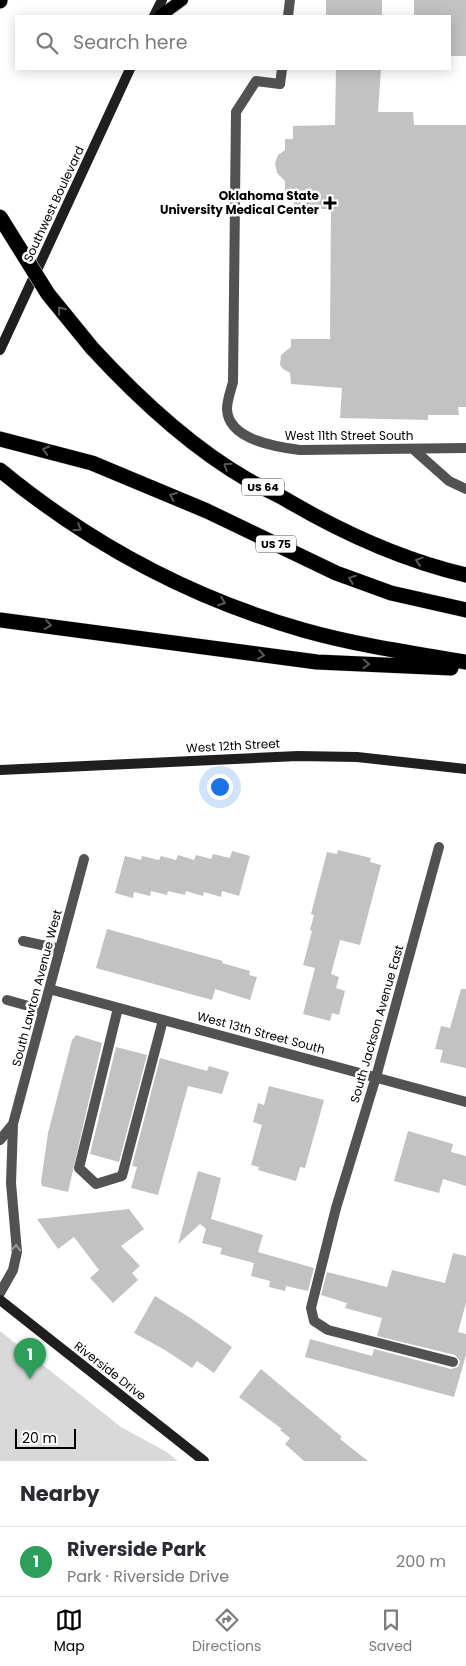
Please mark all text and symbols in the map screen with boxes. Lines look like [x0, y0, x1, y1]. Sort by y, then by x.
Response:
search box [15, 15, 451, 70]
icon: search [33, 29, 61, 57]
text: Search here [73, 29, 187, 56]
street label: Southwest Boulevard [19, 143, 88, 265]
place label: Oklahoma State University Medical Center [160, 187, 320, 218]
marker: Oklahoma State University Medical Center [323, 196, 337, 210]
one-way arrow [59, 307, 67, 316]
street label: West 11th Street South [285, 427, 413, 444]
one-way arrow [42, 445, 51, 456]
one-way arrow [223, 463, 233, 472]
road number: US 64 [242, 478, 284, 496]
one-way arrow [169, 491, 178, 502]
one-way arrow [72, 522, 81, 531]
road number: US 75 [256, 536, 296, 552]
one-way arrow [415, 557, 424, 567]
one-way arrow [348, 574, 357, 585]
one-way arrow [217, 596, 225, 606]
one-way arrow [45, 619, 53, 630]
one-way arrow [257, 649, 266, 659]
one-way arrow [362, 659, 370, 669]
street label: West 12th Street [186, 735, 280, 756]
your location [207, 774, 233, 800]
street label: South Lawton Avenue West [7, 908, 66, 1068]
street label: South Jackson Avenue East [346, 943, 407, 1105]
street label: West 13th Street South [195, 1007, 327, 1058]
one-way arrow [11, 1244, 21, 1252]
street label: Riverside Drive [71, 1337, 150, 1404]
pin: 1 [14, 1338, 46, 1379]
scale bar [15, 1426, 76, 1449]
text: 20 m [22, 1428, 57, 1448]
text: Nearby [20, 1479, 100, 1508]
text: Riverside Park [67, 1536, 206, 1563]
text: 1 [33, 1550, 39, 1573]
text: 200 m [396, 1550, 446, 1573]
text: Park · Riverside Drive [67, 1565, 229, 1588]
tab: Map [54, 1606, 85, 1657]
tab: Directions [192, 1606, 261, 1657]
tab: Saved [369, 1606, 412, 1657]

